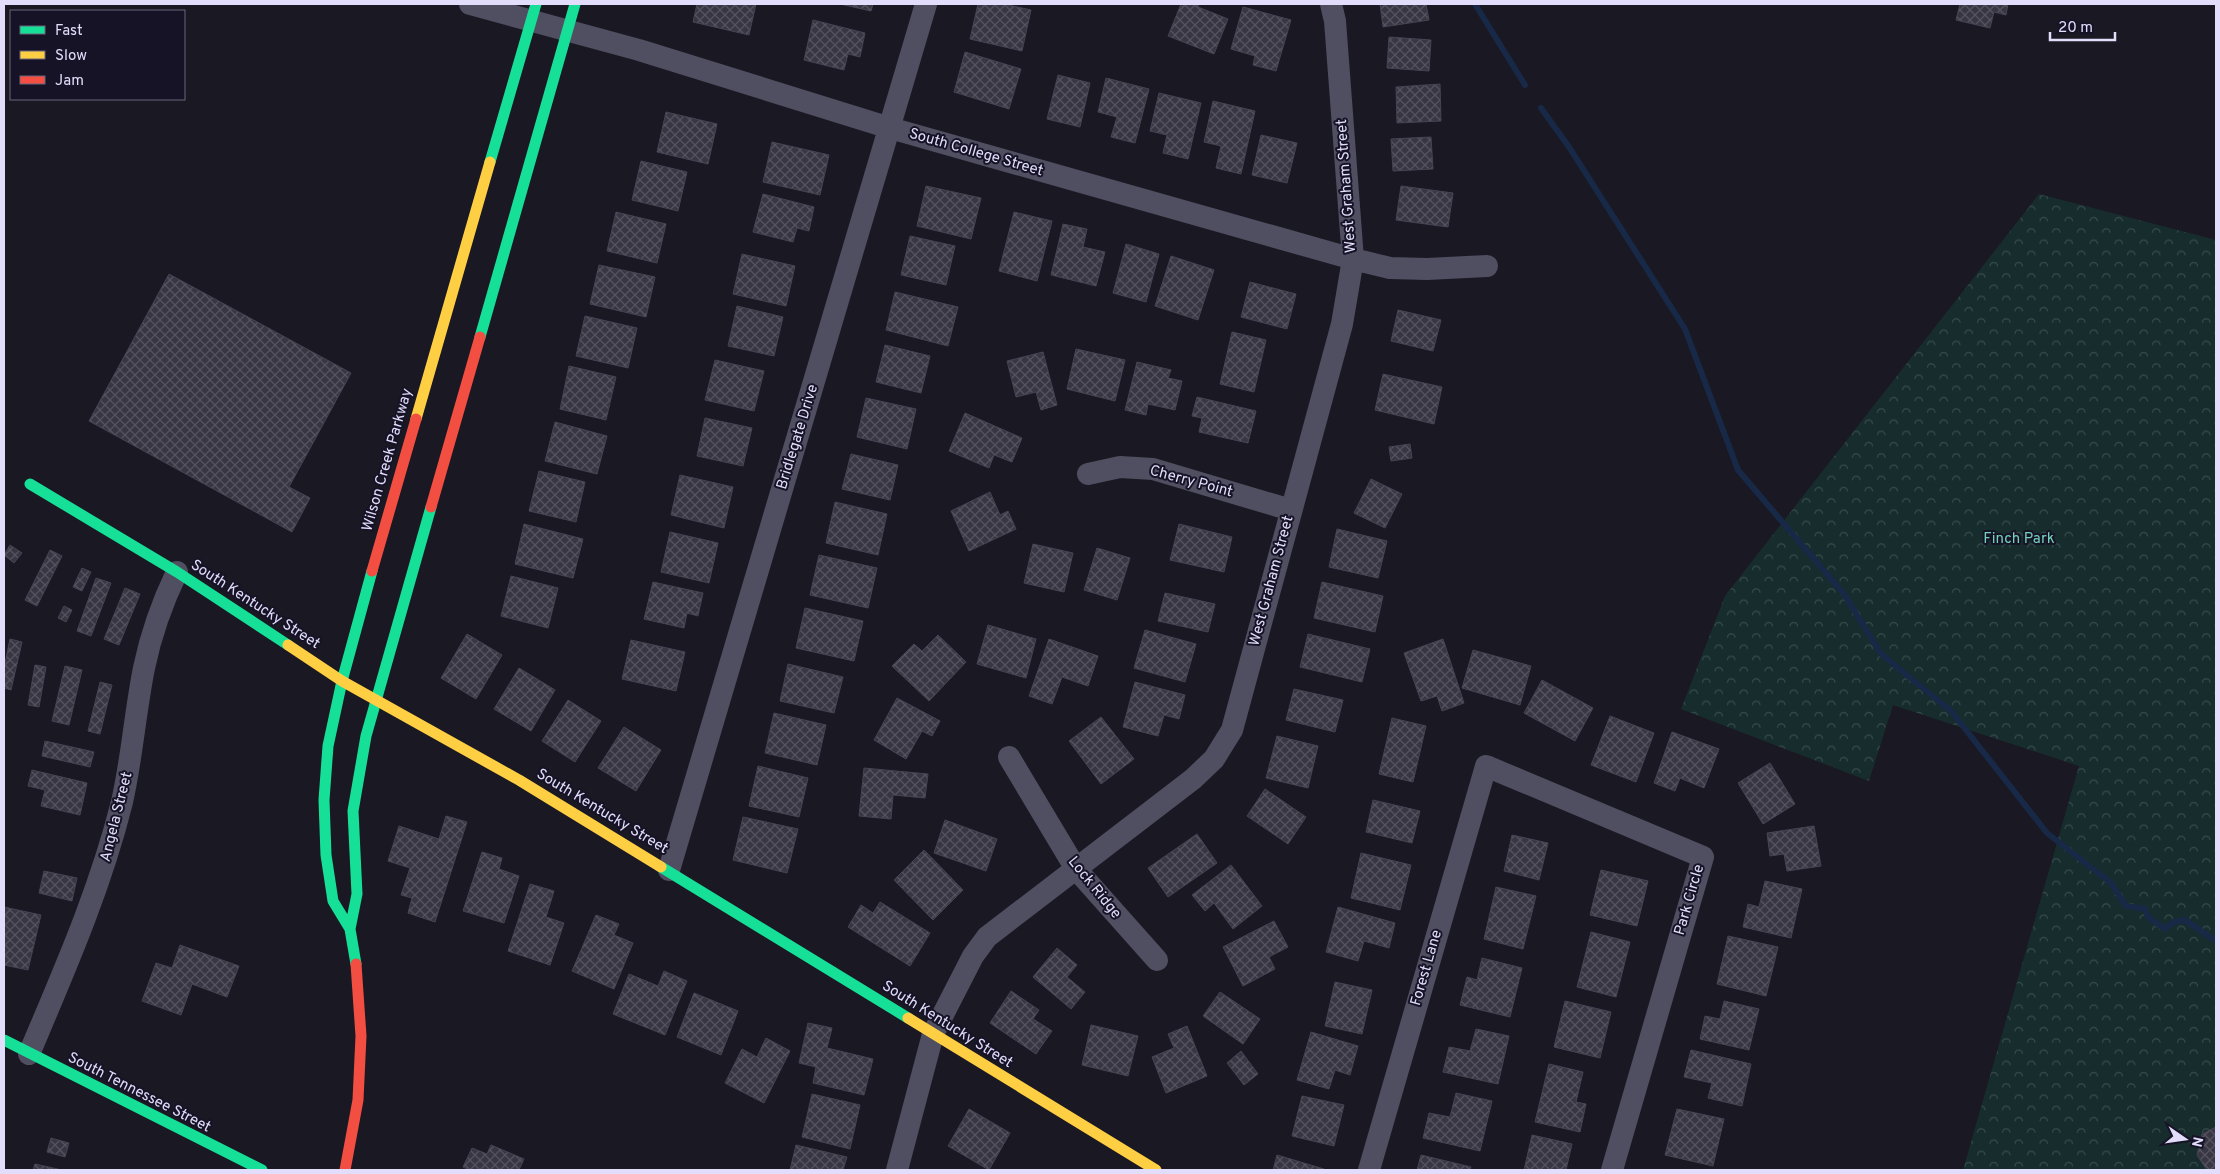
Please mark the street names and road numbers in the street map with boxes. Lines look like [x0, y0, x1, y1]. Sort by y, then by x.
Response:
street label: West Graham Street [1333, 118, 1361, 254]
street label: South College Street [907, 125, 1045, 181]
street label: Bridlegate Drive [773, 382, 823, 492]
street label: Wilson Creek Parkway [359, 386, 417, 534]
street label: Cherry Point [1147, 462, 1235, 502]
street label: West Graham Street [1245, 514, 1299, 648]
street label: South Kentucky Street [187, 556, 323, 654]
street label: South Kentucky Street [533, 765, 671, 859]
street label: Angela Street [97, 770, 137, 864]
street label: Lock Ridge [1063, 853, 1125, 923]
street label: Park Circle [1671, 862, 1709, 938]
street label: Forest Lane [1407, 928, 1447, 1008]
street label: South Kentucky Street [878, 977, 1016, 1073]
street label: South Tennessee Street [64, 1049, 214, 1137]

